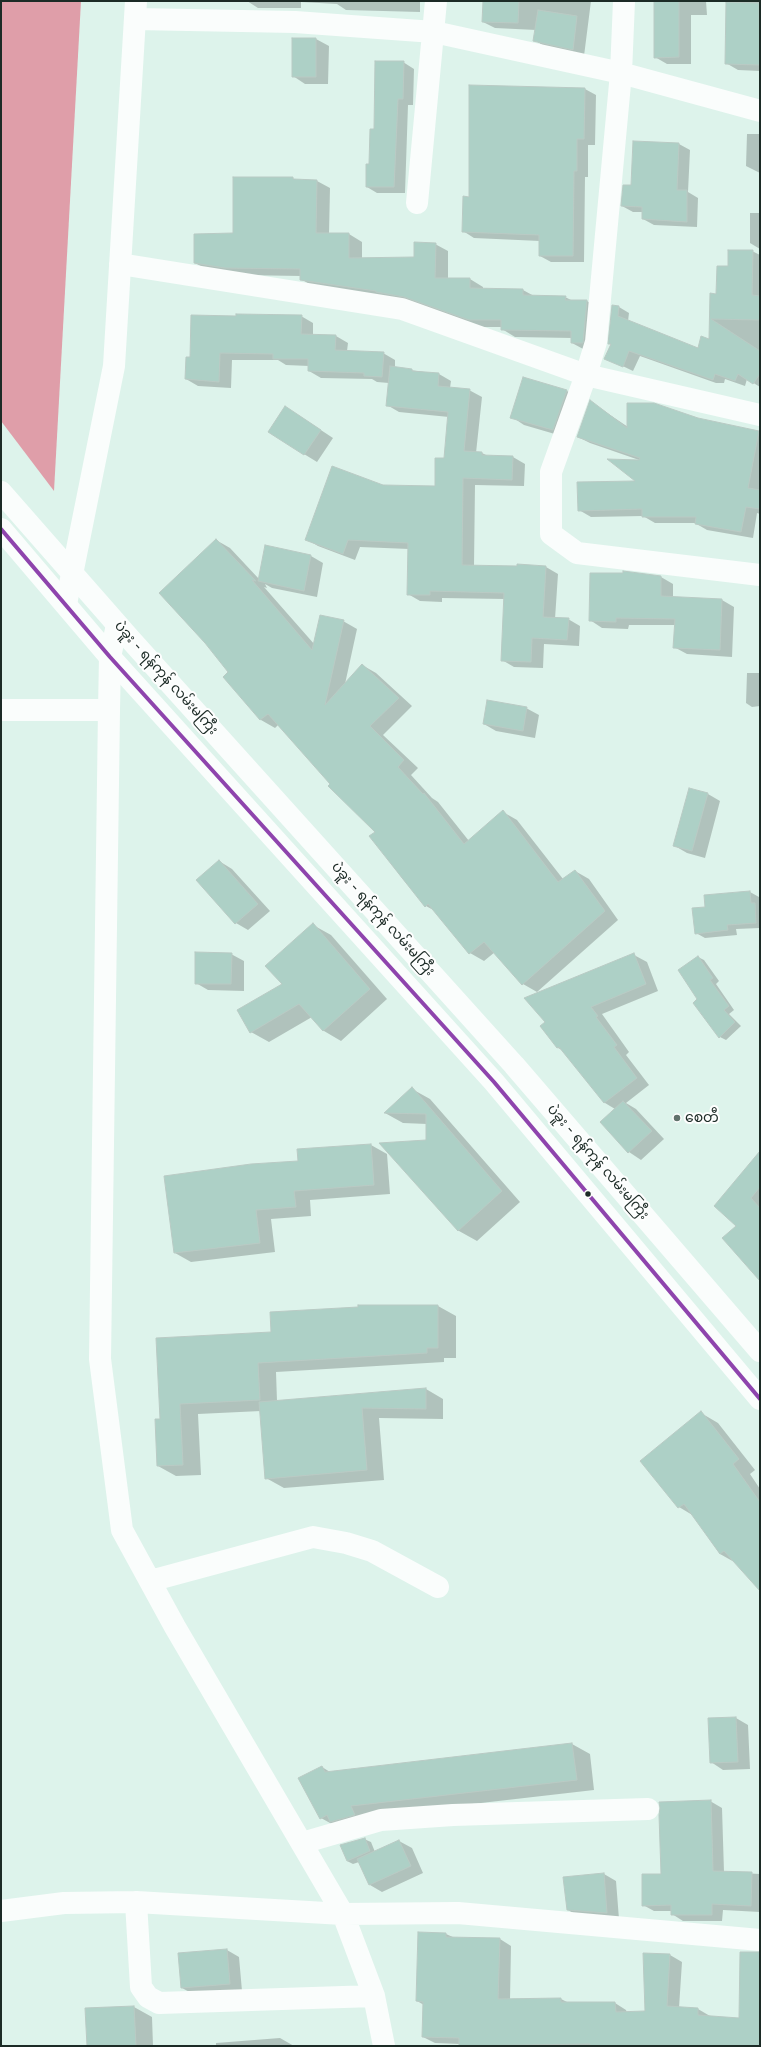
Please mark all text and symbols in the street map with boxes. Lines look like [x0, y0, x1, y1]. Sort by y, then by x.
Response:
street label: ပဲခူး - ရန်ကုန် လမ်းမကြီး [111, 618, 221, 738]
street label: ပဲခူး - ရန်ကုန် လမ်းမကြီး [328, 859, 438, 979]
street label: ပဲခူး - ရန်ကုန် လမ်းမကြီး [543, 1101, 653, 1223]
place label: စေတီ [685, 1110, 719, 1126]
marker: စေတီ [672, 1113, 682, 1123]
unlabelled marker [583, 1189, 593, 1199]

